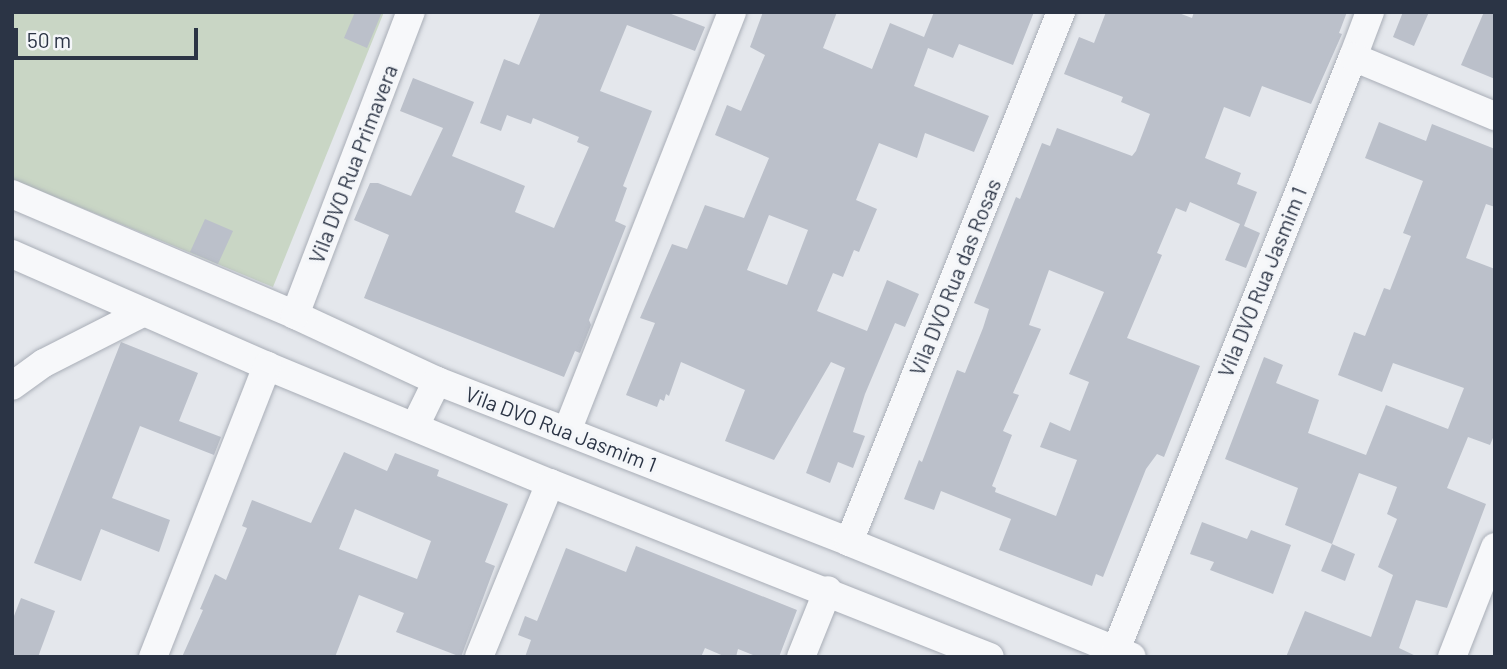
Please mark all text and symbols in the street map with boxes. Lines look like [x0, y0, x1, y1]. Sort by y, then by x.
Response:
scale bar [18, 14, 201, 58]
text: 50 m [27, 27, 71, 52]
street label: Vila DVO Rua Primavera [303, 61, 403, 267]
street label: Vila DVO Rua das Rosas [904, 175, 1006, 379]
street label: Vila DVO Rua Jasmim 1 [1212, 183, 1312, 381]
street label: Vila DVO Rua Jasmim 1 [462, 381, 660, 477]

